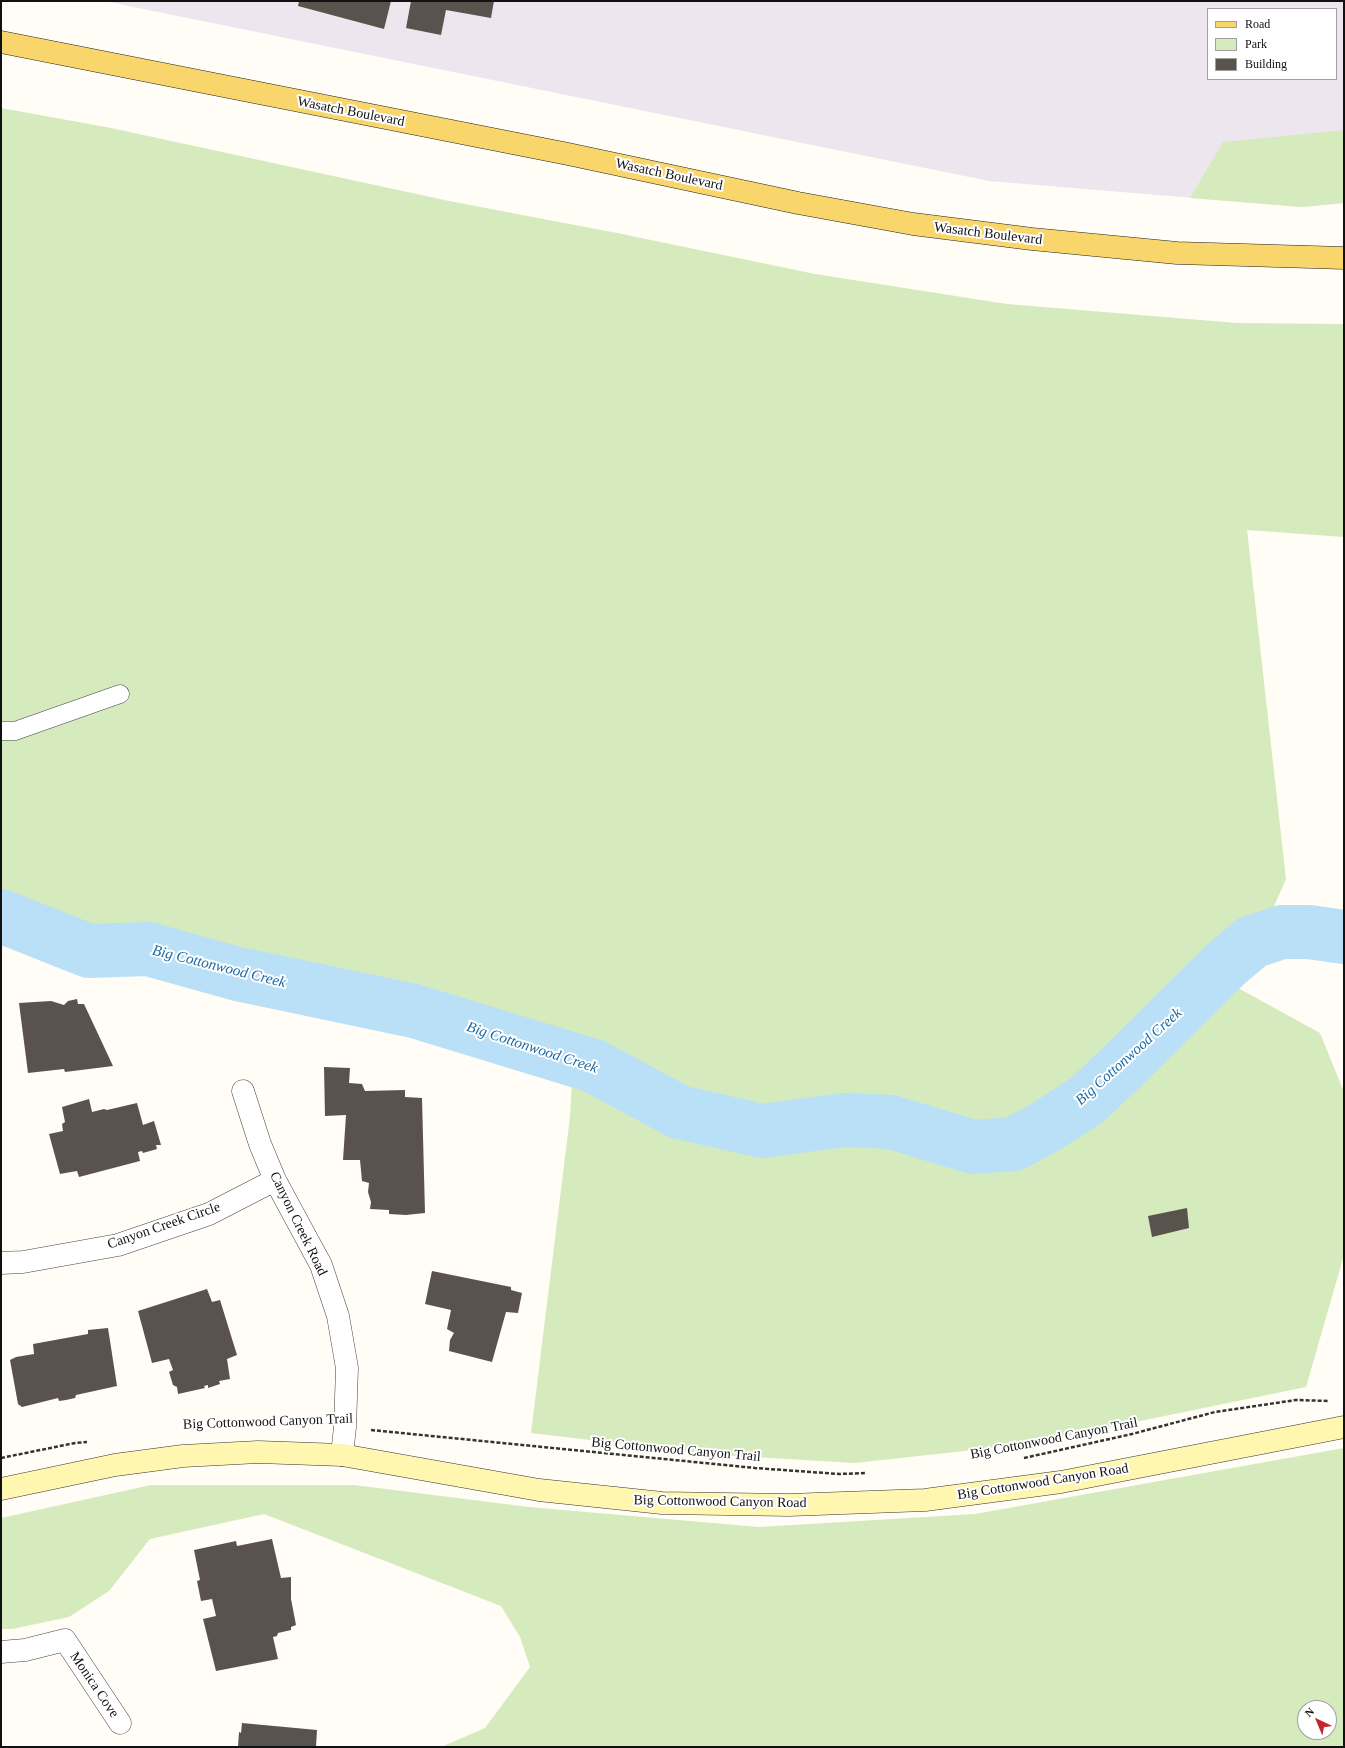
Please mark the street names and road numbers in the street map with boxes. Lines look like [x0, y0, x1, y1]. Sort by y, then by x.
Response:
street label: Wasatch Boulevard [296, 93, 406, 131]
street label: Wasatch Boulevard [614, 155, 724, 195]
street label: Wasatch Boulevard [933, 219, 1043, 249]
street label: Canyon Creek Road [266, 1169, 330, 1279]
street label: Canyon Creek Circle [105, 1199, 223, 1253]
street label: Big Cottonwood Canyon Trail [183, 1411, 353, 1433]
street label: Big Cottonwood Canyon Trail [969, 1415, 1139, 1463]
street label: Big Cottonwood Canyon Trail [590, 1434, 762, 1466]
street label: Big Cottonwood Canyon Road [956, 1460, 1130, 1504]
street label: Big Cottonwood Canyon Road [633, 1492, 807, 1512]
street label: Monica Cove [66, 1649, 122, 1721]

